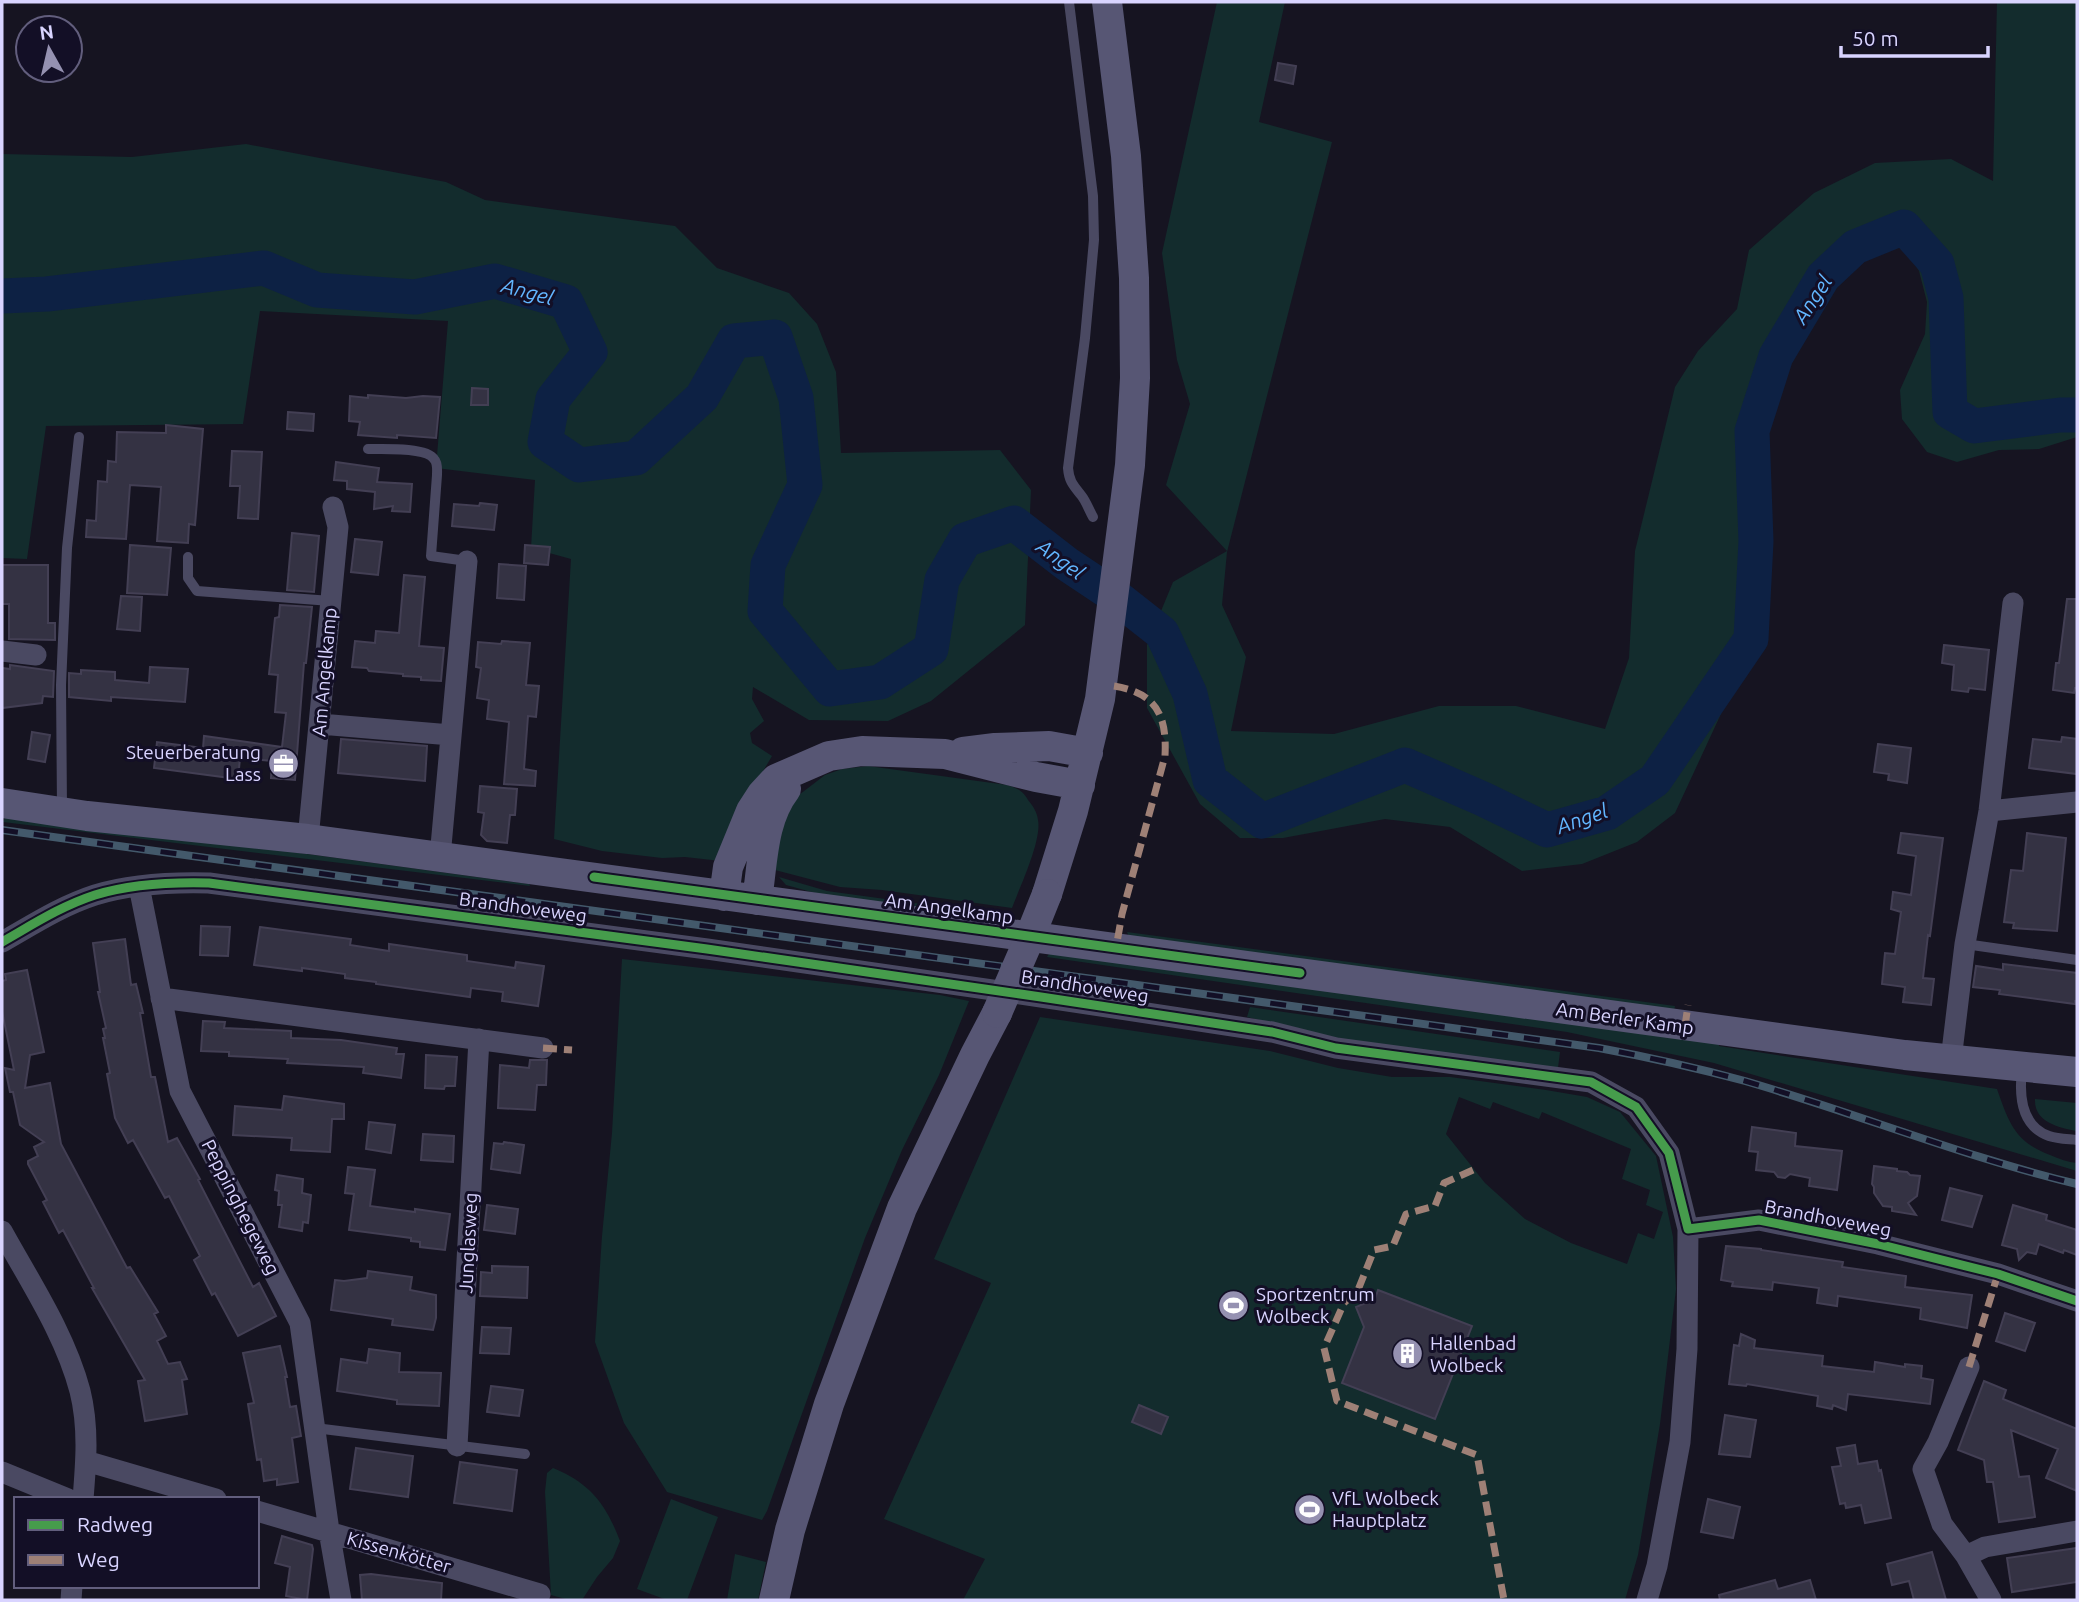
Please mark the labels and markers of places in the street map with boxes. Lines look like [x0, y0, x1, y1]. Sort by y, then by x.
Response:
place label: Steuerberatung Lass [126, 741, 261, 785]
office icon: Steuerberatung Lass [267, 746, 301, 780]
place label: Sportzentrum Wolbeck [1256, 1283, 1375, 1327]
sports icon: Sportzentrum Wolbeck [1216, 1288, 1250, 1322]
place label: Hallenbad Wolbeck [1430, 1332, 1516, 1376]
building icon: Hallenbad Wolbeck [1390, 1337, 1424, 1371]
place label: VfL Wolbeck Hauptplatz [1332, 1487, 1439, 1531]
sports icon: VfL Wolbeck Hauptplatz [1292, 1492, 1326, 1526]

